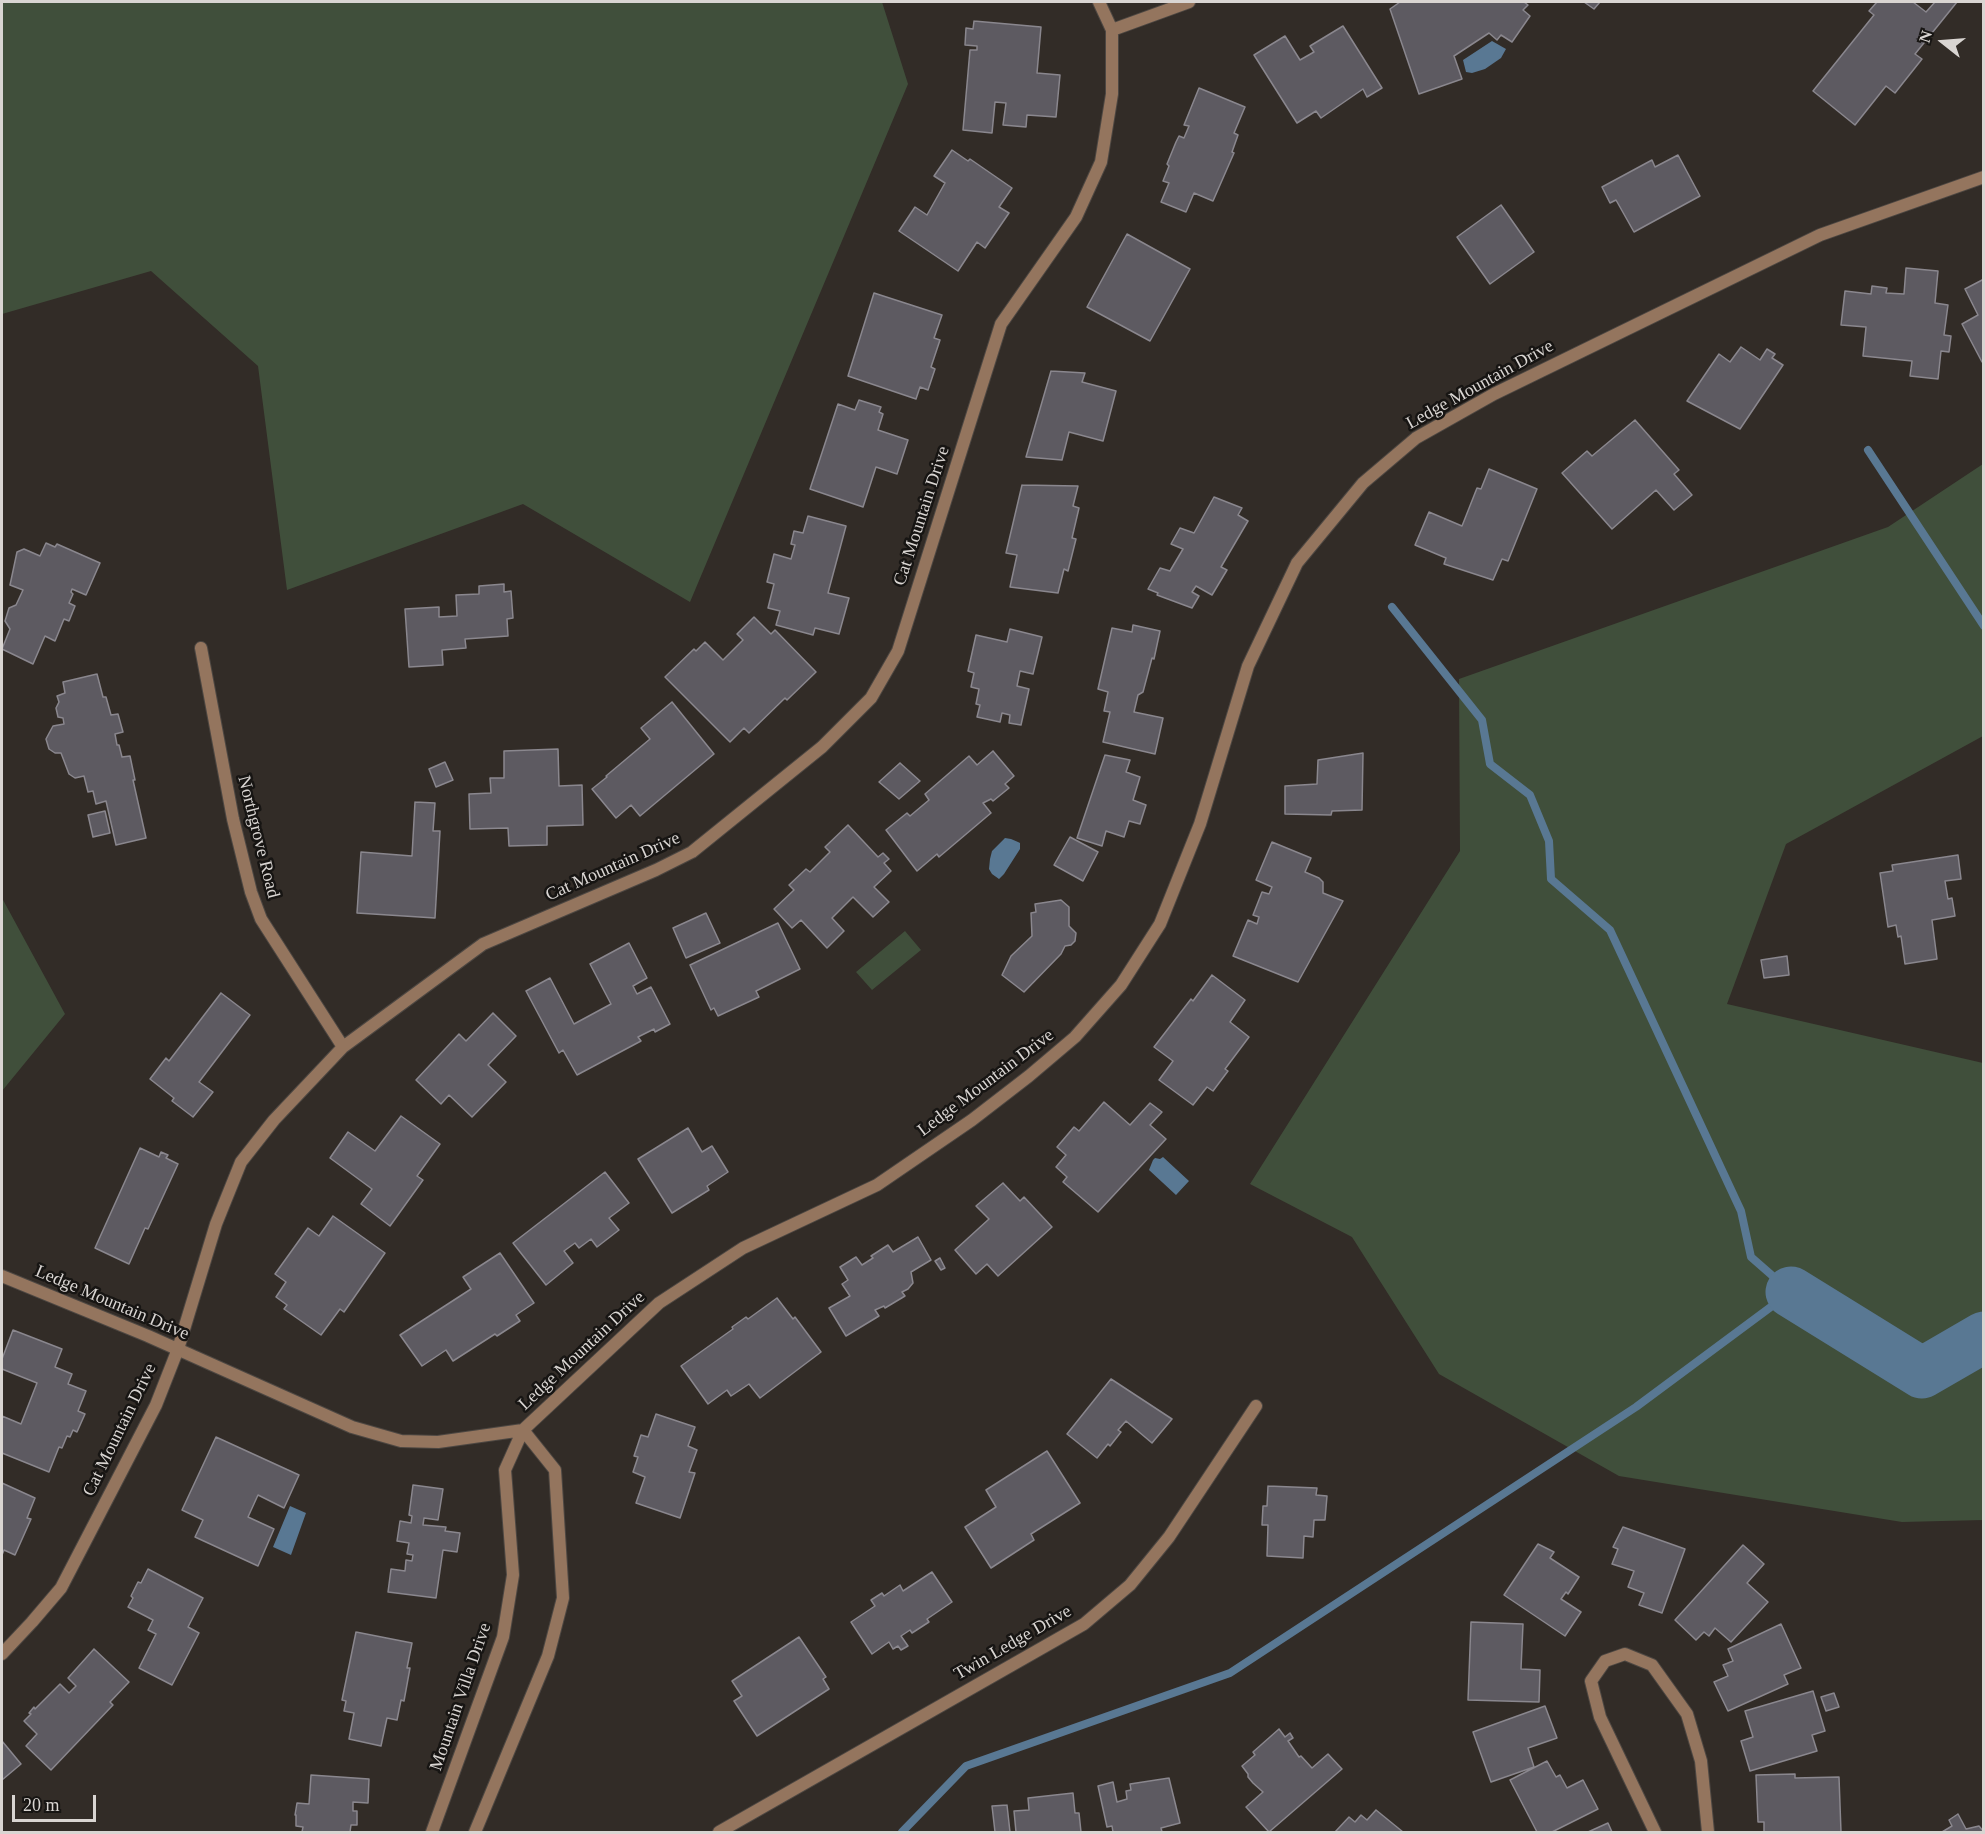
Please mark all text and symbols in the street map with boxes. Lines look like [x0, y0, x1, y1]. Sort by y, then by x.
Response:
north arrow [1913, 12, 1973, 72]
text: N [1915, 29, 1935, 45]
street label: Ledge Mountain Drive [1403, 336, 1557, 434]
street label: Cat Mountain Drive [889, 444, 955, 588]
street label: Northgrove Road [232, 774, 284, 900]
street label: Cat Mountain Drive [542, 828, 684, 906]
street label: Ledge Mountain Drive [914, 1025, 1058, 1141]
street label: Ledge Mountain Drive [32, 1261, 192, 1345]
street label: Ledge Mountain Drive [514, 1287, 650, 1415]
street label: Cat Mountain Drive [79, 1360, 161, 1500]
street label: Twin Ledge Drive [951, 1601, 1075, 1685]
street label: Mountain Villa Drive [426, 1620, 496, 1774]
scale bar [15, 1783, 99, 1821]
text: 20 m [23, 1795, 60, 1815]

